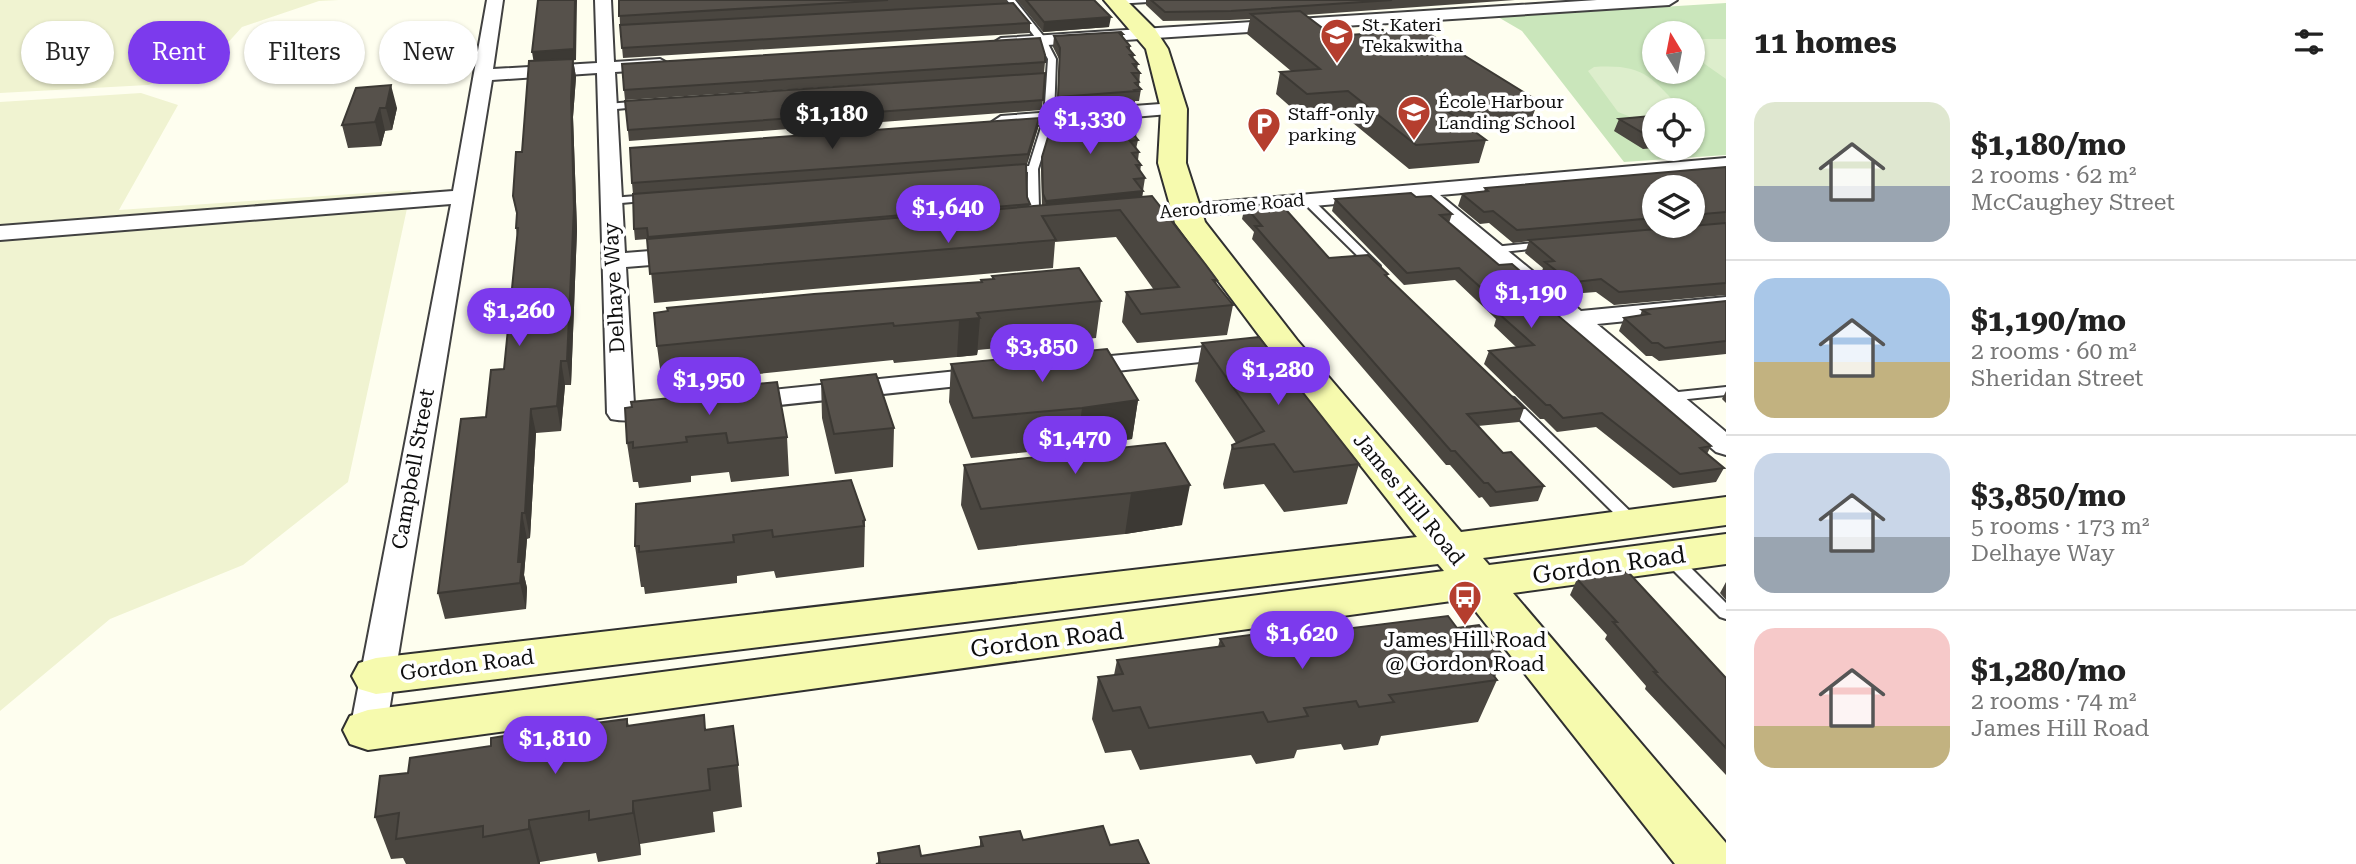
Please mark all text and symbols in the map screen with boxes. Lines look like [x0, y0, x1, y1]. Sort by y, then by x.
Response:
place label: St. Kateri Tekakwitha [1362, 14, 1463, 56]
school or university icon: St. Kateri Tekakwitha [1318, 16, 1356, 65]
chip: Buy [21, 21, 114, 84]
chip: Rent [128, 21, 230, 84]
chip: Filters [244, 21, 365, 84]
chip: New [379, 21, 478, 84]
north arrow [1642, 21, 1704, 84]
map controls [1642, 21, 1705, 238]
icon: filters [2290, 23, 2328, 61]
text: 11 homes [1754, 25, 1897, 60]
place label: École Harbour Landing School [1438, 91, 1576, 133]
pin: $1,180 [775, 92, 889, 151]
school or university icon: École Harbour Landing School [1395, 93, 1433, 142]
pin: $1,330 [1033, 96, 1147, 156]
button: locate [1642, 98, 1705, 161]
text: $1,180 [796, 100, 868, 127]
place label: Staff-only parking [1288, 103, 1375, 145]
text: $1,330 [1054, 105, 1126, 132]
parking icon: Staff-only parking [1245, 105, 1283, 154]
text: $1,180/mo [1971, 127, 2126, 162]
icon: home [1810, 130, 1894, 214]
text: 2 rooms · 62 m² [1971, 162, 2137, 189]
button: layers [1642, 175, 1705, 238]
pin: $1,640 [891, 186, 1005, 245]
street label: Aerodrome Road [1159, 189, 1306, 222]
text: McCaughey Street [1971, 189, 2175, 216]
text: $1,640 [912, 194, 984, 221]
street label: Delhaye Way [599, 221, 629, 354]
pin: $1,190 [1474, 270, 1588, 330]
text: $1,190 [1495, 279, 1567, 306]
pin: $1,260 [462, 288, 576, 348]
text: $1,260 [483, 297, 555, 324]
text: $1,190/mo [1971, 303, 2126, 338]
icon: home [1810, 306, 1894, 390]
pin: $3,850 [985, 324, 1099, 384]
text: $3,850 [1006, 333, 1078, 360]
text: 2 rooms · 60 m² [1971, 338, 2137, 365]
pin: $1,280 [1221, 348, 1335, 407]
text: $1,280 [1242, 356, 1314, 383]
pin: $1,950 [652, 358, 766, 417]
text: Sheridan Street [1971, 365, 2143, 392]
text: $1,950 [673, 366, 745, 393]
street label: Campbell Street [387, 387, 439, 551]
pin: $1,470 [1018, 416, 1132, 476]
text: $1,470 [1039, 425, 1111, 452]
street label: James Hill Road [1348, 428, 1470, 570]
text: $3,850/mo [1971, 478, 2126, 513]
icon: home [1810, 481, 1894, 565]
text: 5 rooms · 173 m² [1971, 513, 2149, 540]
street label: Gordon Road [1531, 540, 1687, 590]
text: Delhaye Way [1971, 540, 2115, 567]
bus stop icon: James Hill Road @ Gordon Road [1446, 578, 1484, 627]
pin: $1,620 [1245, 612, 1359, 671]
street label: Gordon Road [969, 617, 1125, 663]
text: $1,620 [1266, 620, 1338, 647]
place label: James Hill Road @ Gordon Road [1384, 628, 1547, 676]
street label: Gordon Road [399, 645, 536, 685]
text: $1,280/mo [1971, 653, 2126, 688]
icon: home [1810, 656, 1894, 740]
text: 2 rooms · 74 m² [1971, 688, 2137, 715]
text: James Hill Road [1971, 715, 2149, 742]
pin: $1,810 [498, 716, 612, 776]
text: $1,810 [519, 725, 591, 752]

